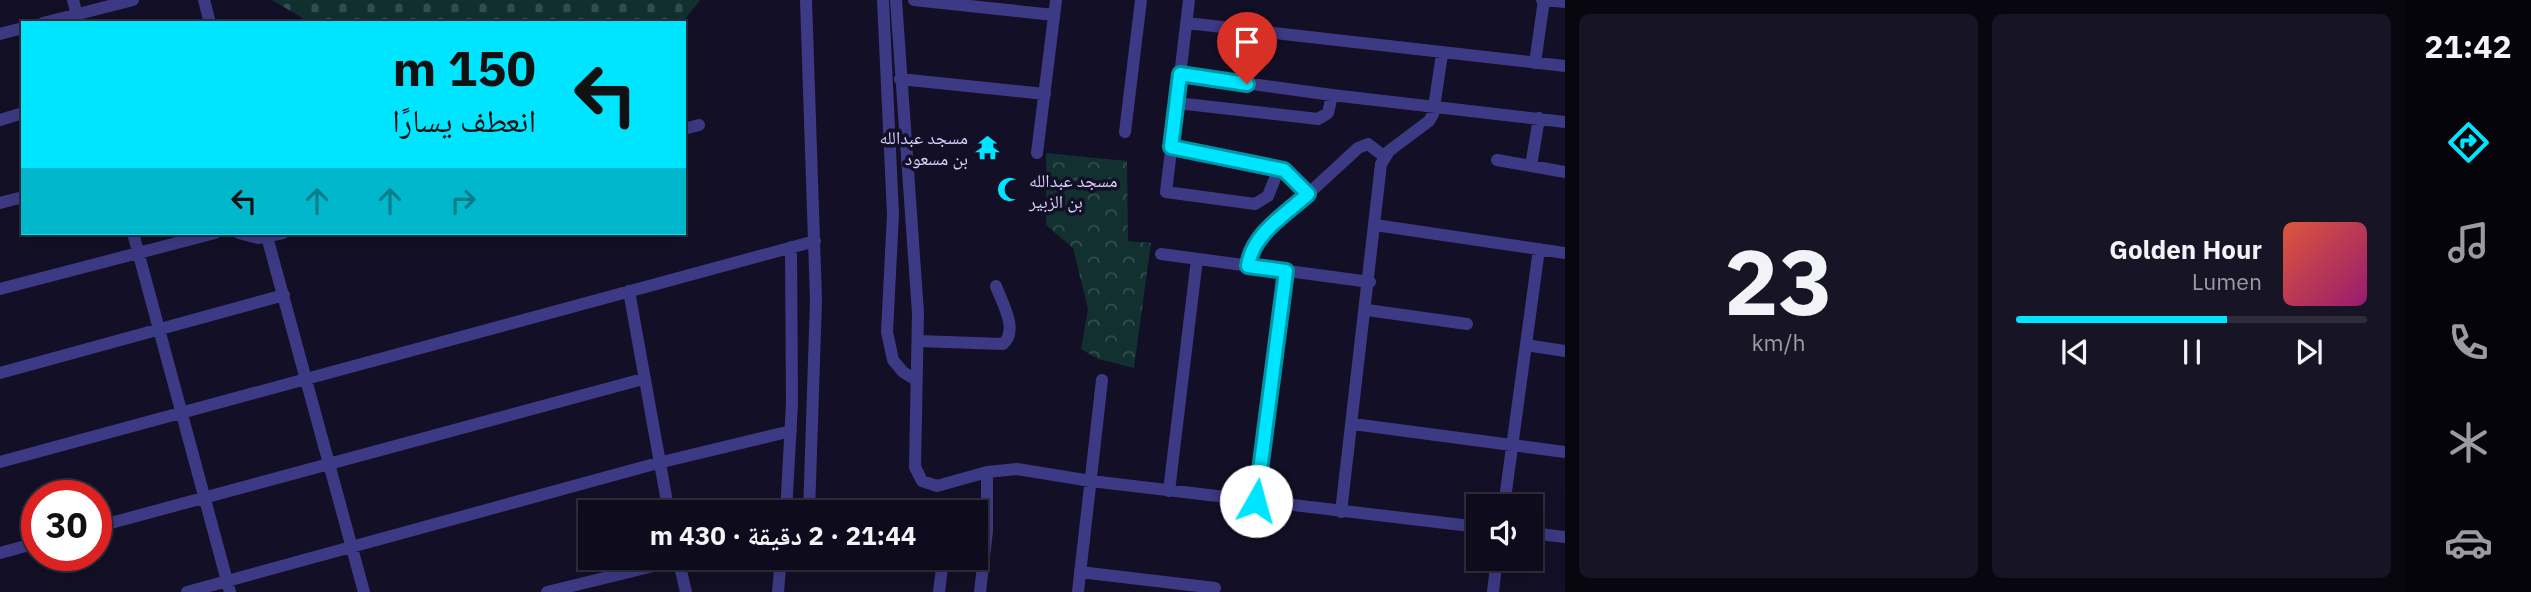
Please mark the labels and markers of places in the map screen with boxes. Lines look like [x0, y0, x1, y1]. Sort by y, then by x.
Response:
pin [1217, 12.0, 1277, 84]
place label: مسجد عبدالله بن مسعود [880, 126, 968, 170]
temple icon: مسجد عبدالله بن مسعود [974, 133, 1002, 161]
place label: مسجد عبدالله بن الزبير [1028, 169, 1117, 213]
mosque icon: مسجد عبدالله بن الزبير [995, 176, 1023, 204]

